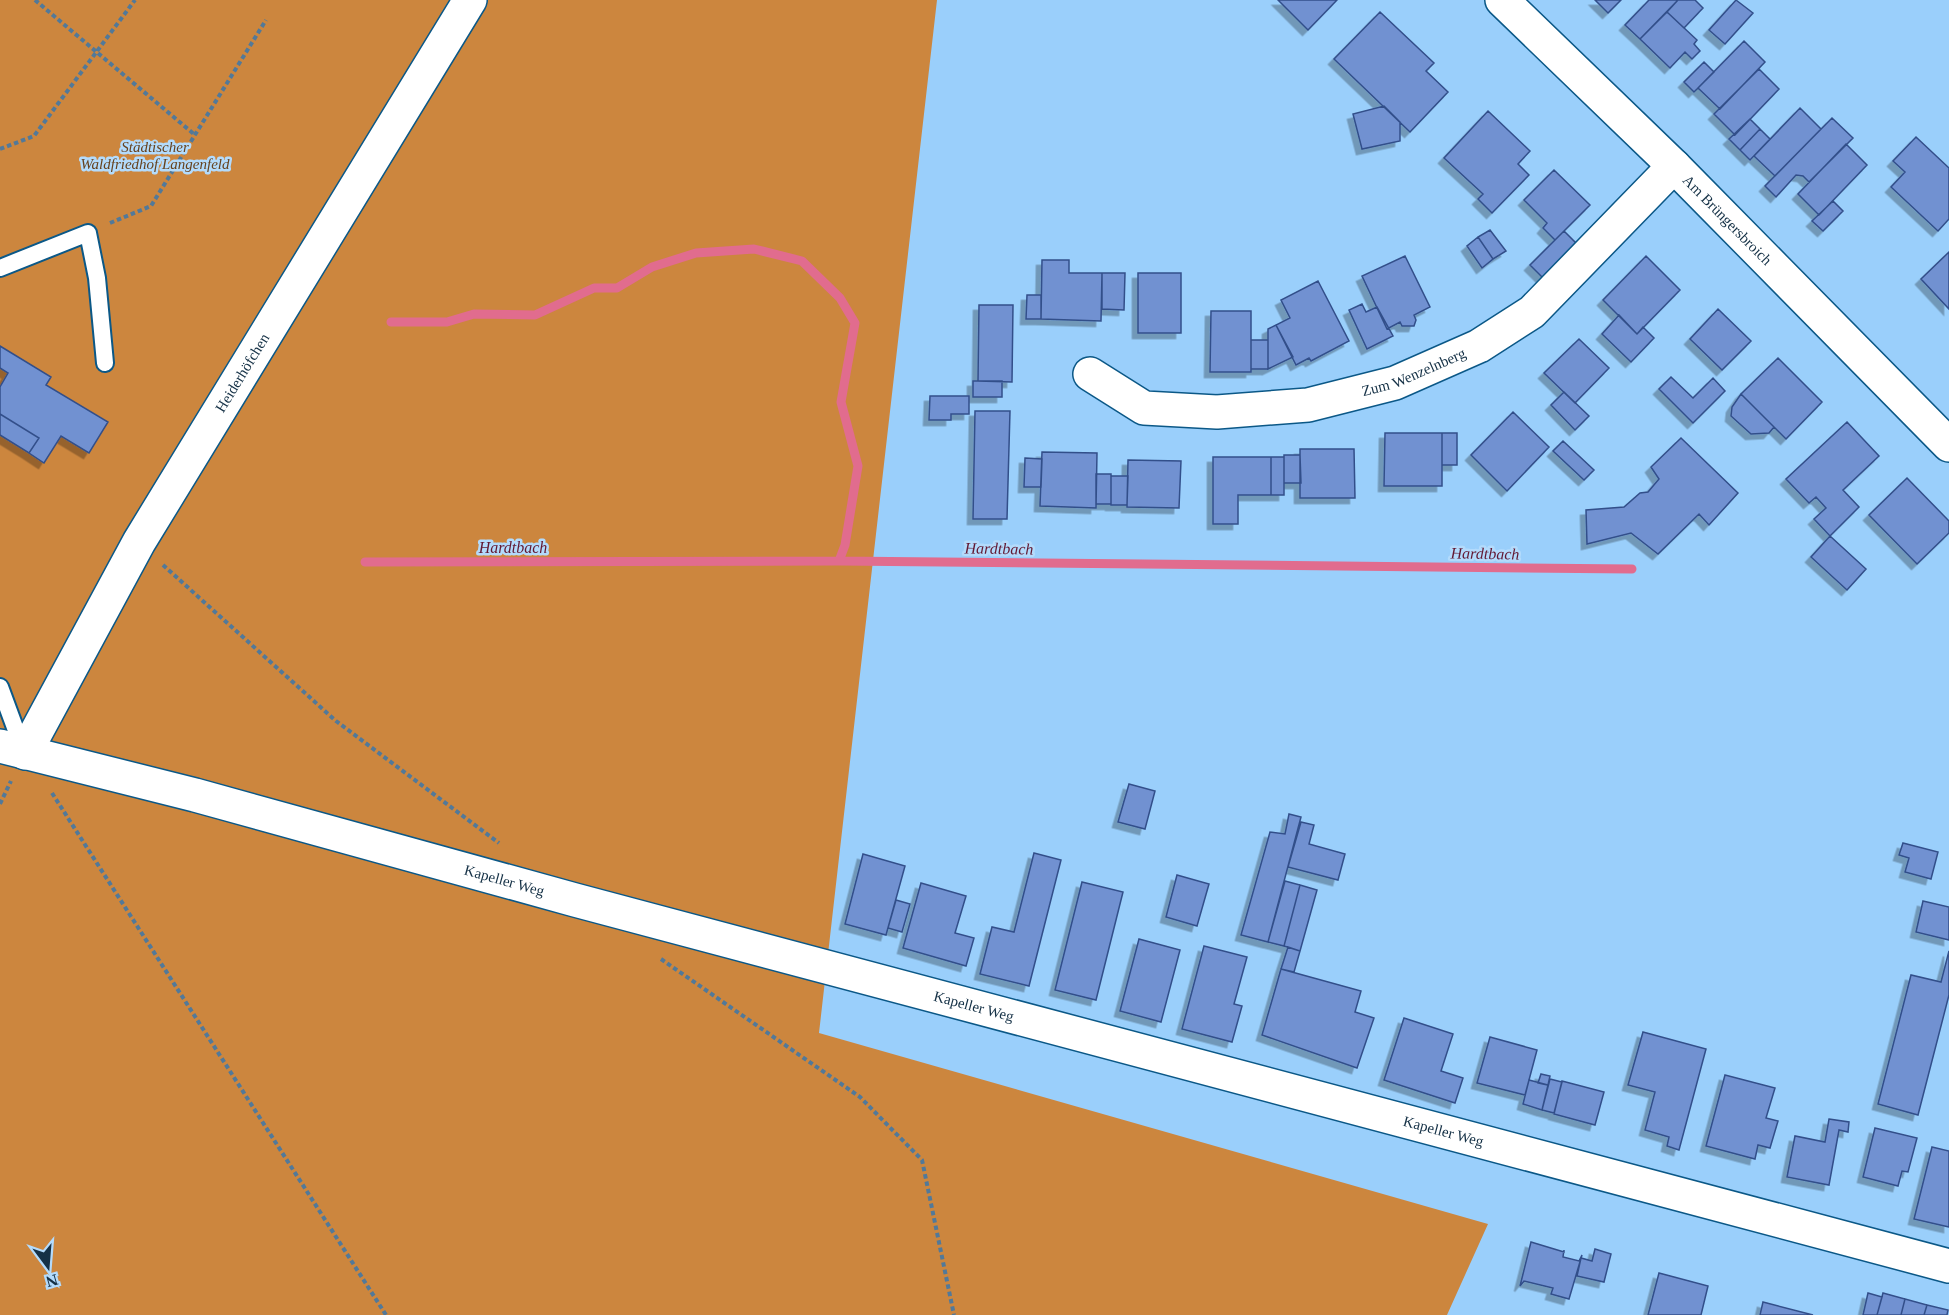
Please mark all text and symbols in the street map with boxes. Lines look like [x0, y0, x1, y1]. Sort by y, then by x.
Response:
park label: Städtischer Waldfriedhof Langenfeld [80, 139, 230, 172]
street label: Am Brüngersbroich [1680, 172, 1775, 269]
street label: Heiderhöfchen [212, 330, 273, 415]
street label: Zum Wenzelnberg [1360, 345, 1468, 399]
water label: Hardtbach [478, 539, 547, 556]
water label: Hardtbach [963, 539, 1034, 558]
water label: Hardtbach [1449, 544, 1520, 563]
street label: Kapeller Weg [463, 862, 547, 899]
street label: Kapeller Weg [932, 988, 1016, 1025]
street label: Kapeller Weg [1402, 1113, 1486, 1150]
north arrow [18, 1237, 78, 1297]
text: N [44, 1271, 60, 1291]

